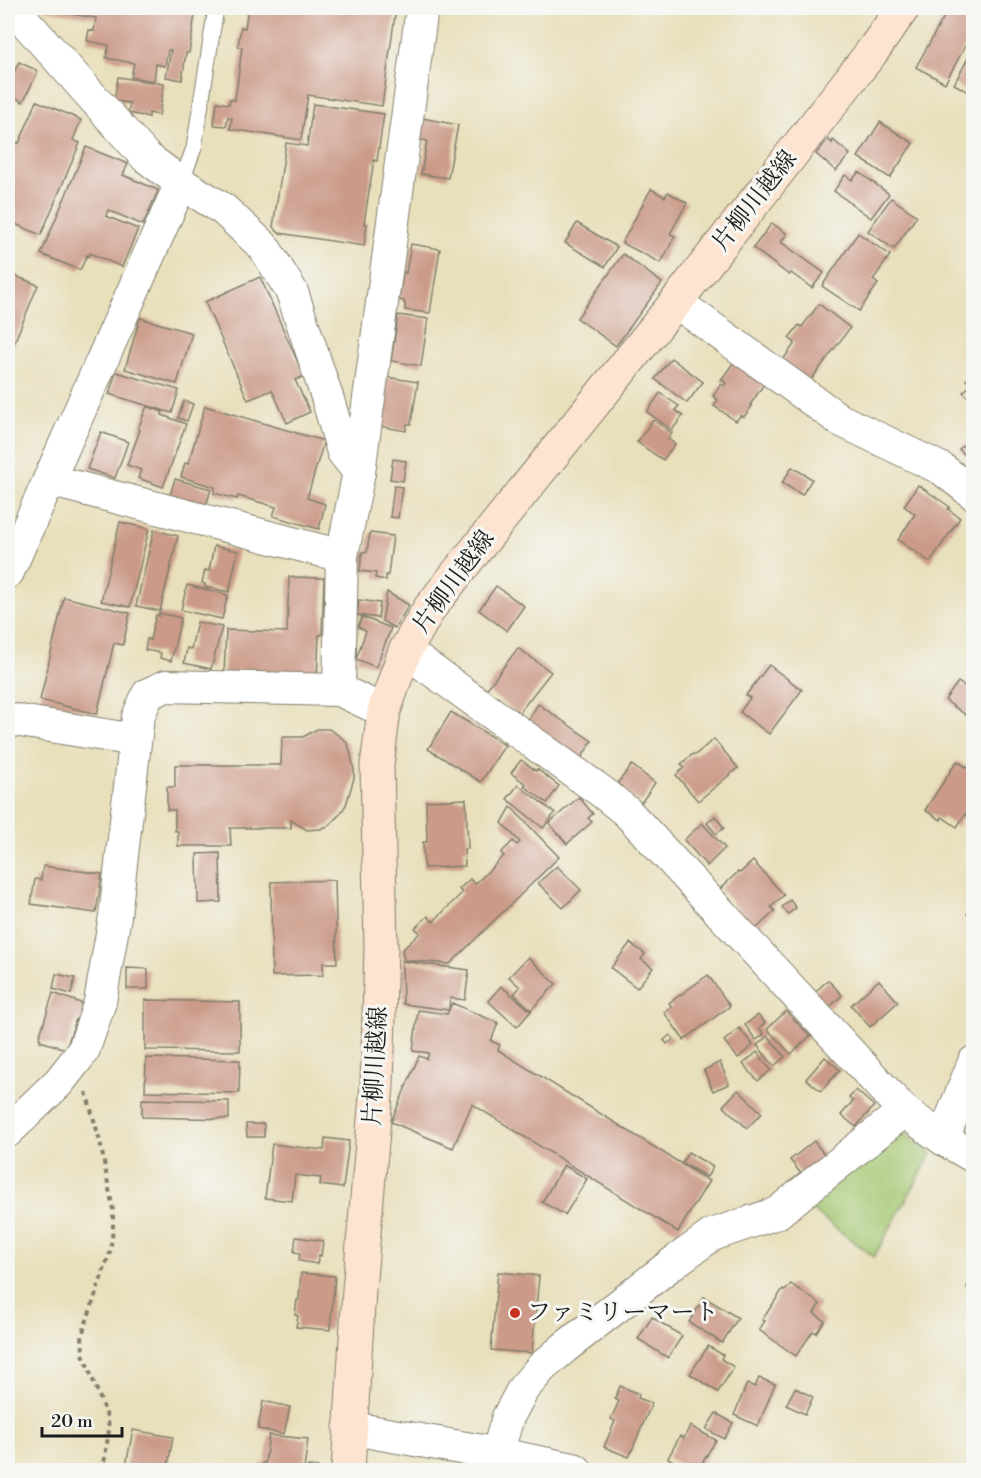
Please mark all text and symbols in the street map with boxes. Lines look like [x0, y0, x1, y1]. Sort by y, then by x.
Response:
street label: 片柳川越線 [706, 144, 804, 258]
street label: 片柳川越線 [407, 525, 501, 639]
street label: 片柳川越線 [358, 1005, 394, 1127]
place label: ファミリーマート [527, 1298, 719, 1328]
marker: ファミリーマート [508, 1306, 522, 1320]
scale bar [42, 1400, 122, 1438]
text: 20 m [51, 1410, 93, 1433]

